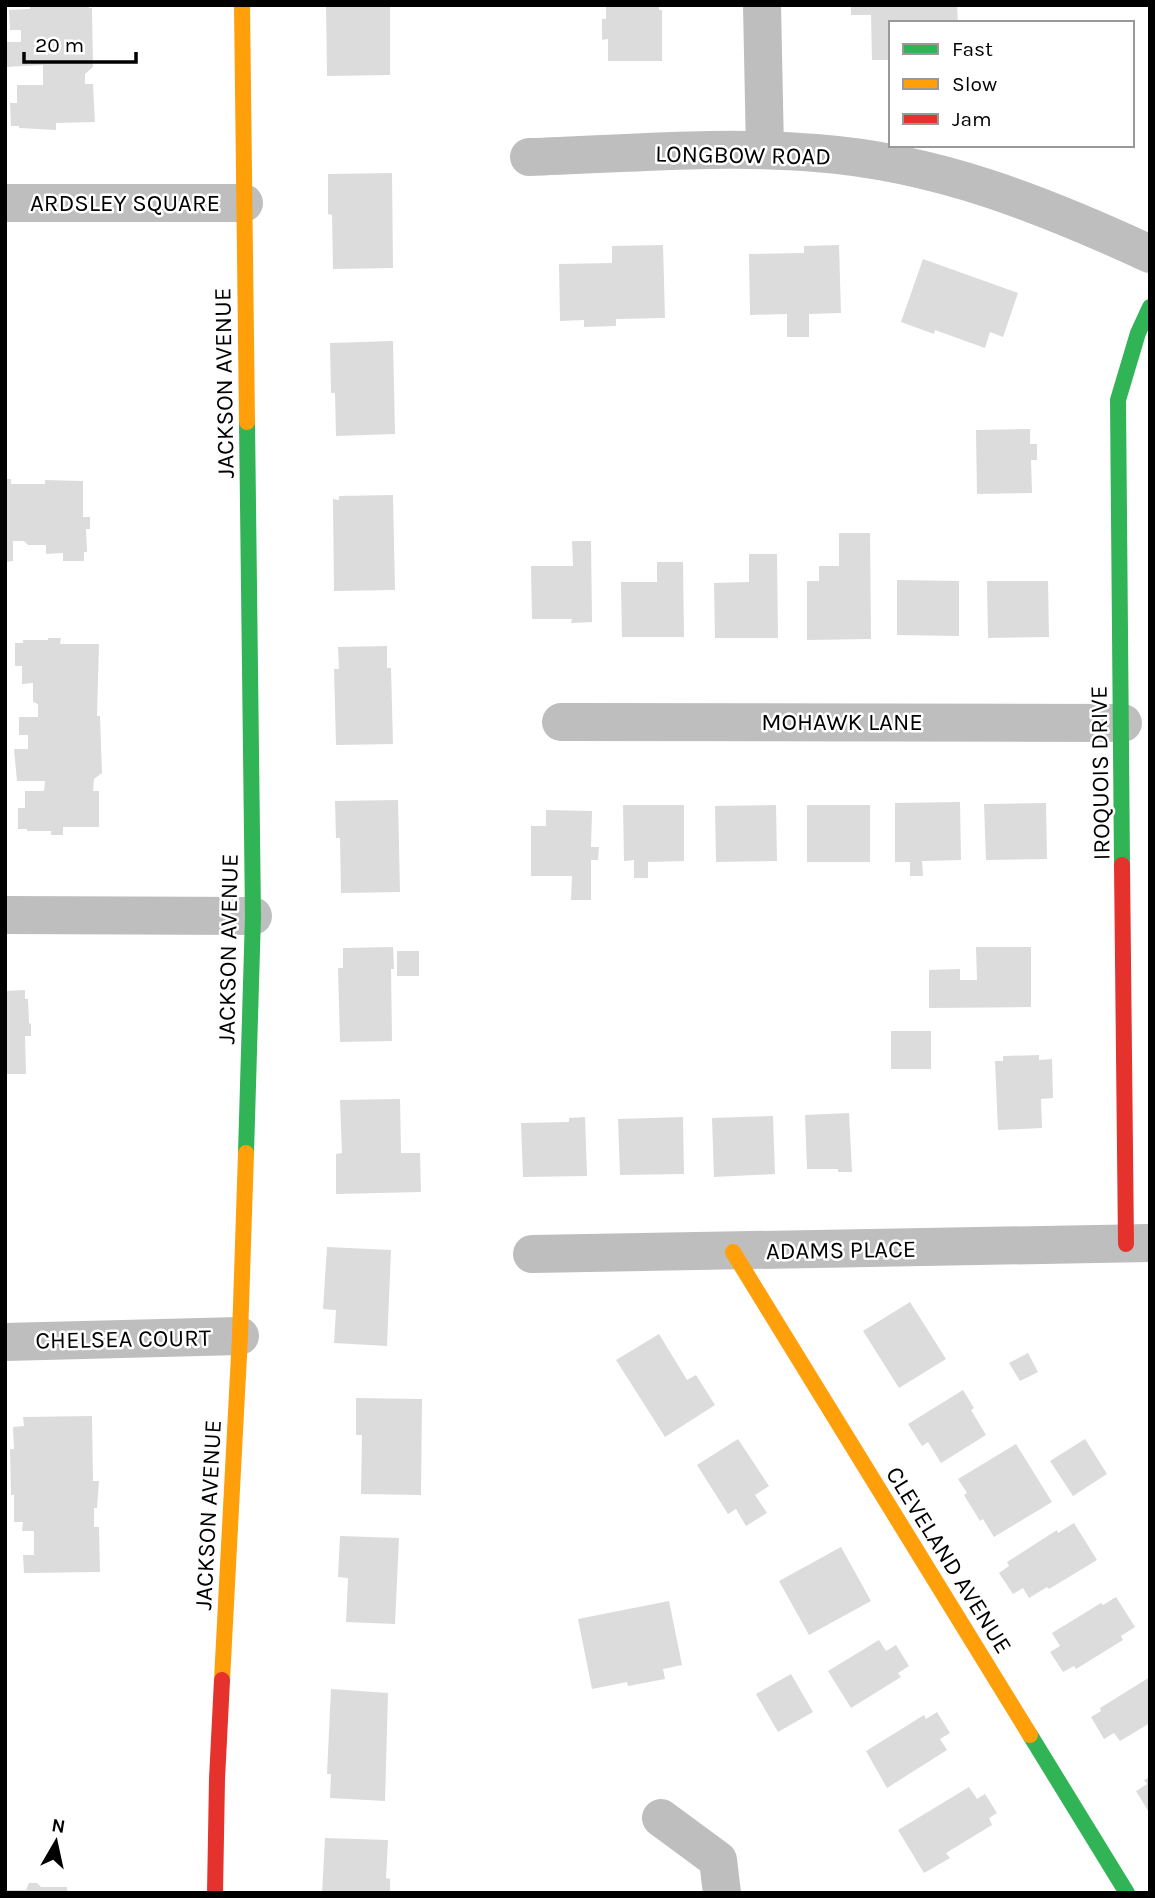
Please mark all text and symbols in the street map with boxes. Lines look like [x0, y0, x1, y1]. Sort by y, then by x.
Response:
scale bar [24, 21, 136, 65]
legend [889, 21, 1134, 147]
text: 20 m [35, 33, 84, 57]
text: Fast [952, 37, 993, 61]
text: Slow [952, 72, 997, 96]
text: Jam [952, 107, 992, 131]
street label: LONGBOW ROAD [655, 139, 831, 171]
street label: ARDSLEY SQUARE [30, 189, 220, 217]
street label: JACKSON AVENUE [208, 287, 240, 479]
street label: IROQUOIS DRIVE [1084, 685, 1116, 861]
street label: MOHAWK LANE [761, 708, 923, 736]
street label: JACKSON AVENUE [212, 853, 244, 1045]
street label: ADAMS PLACE [766, 1235, 916, 1265]
street label: CHELSEA COURT [35, 1323, 211, 1355]
street label: JACKSON AVENUE [189, 1419, 227, 1611]
street label: CLEVELAND AVENUE [880, 1461, 1018, 1659]
north arrow [21, 1807, 91, 1877]
text: N [50, 1814, 67, 1838]

